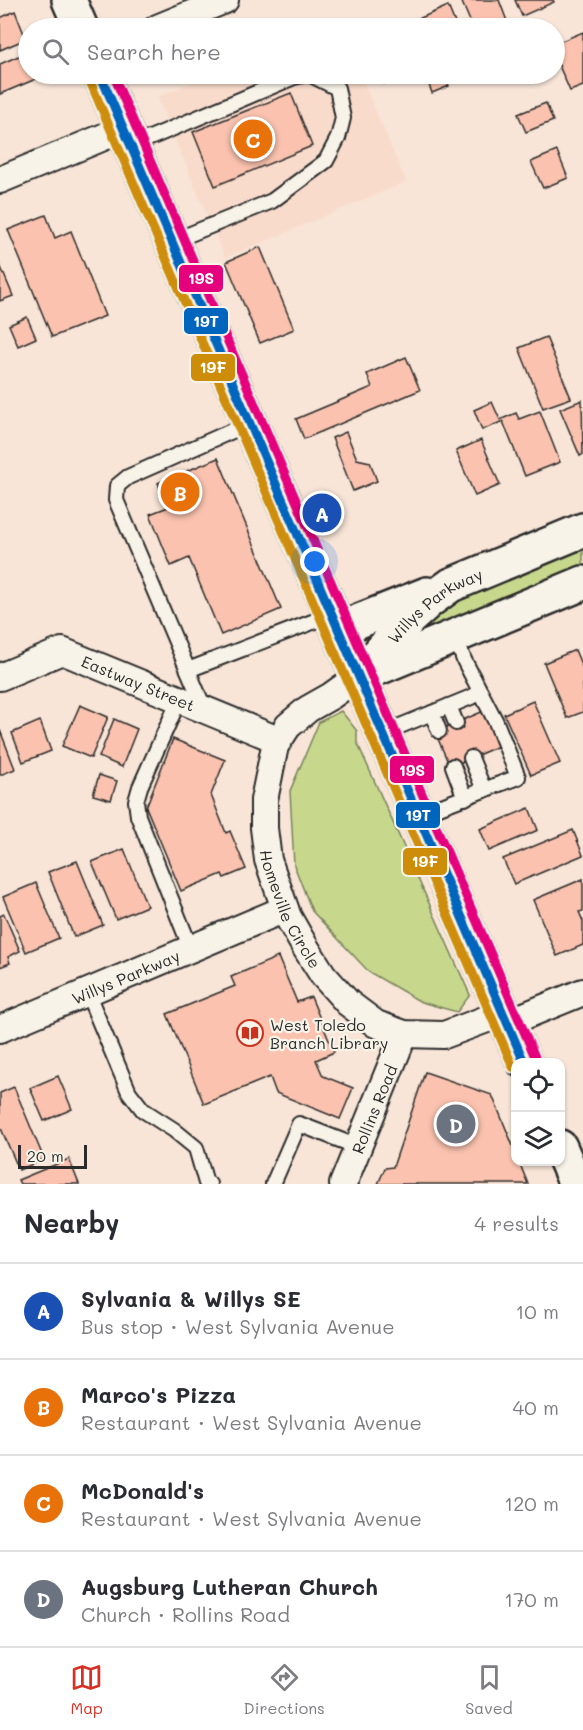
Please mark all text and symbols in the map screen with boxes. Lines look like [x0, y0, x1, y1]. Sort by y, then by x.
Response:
search box [18, 18, 565, 84]
icon: search [39, 35, 72, 68]
text: Search here [87, 37, 221, 66]
pin: C [234, 116, 272, 162]
line badge: 19S [178, 264, 224, 293]
text: 19S [188, 267, 214, 288]
line badge: 19T [183, 307, 229, 335]
text: 19T [193, 310, 219, 331]
line badge: 19F [190, 353, 236, 382]
text: 19F [200, 356, 226, 377]
pin: B [160, 470, 200, 514]
pin: A [302, 490, 342, 536]
your location [300, 547, 329, 576]
street label: Willys Parkway [382, 563, 485, 647]
street label: Eastway Street [79, 650, 198, 715]
line badge: 19S [389, 755, 435, 784]
text: 19S [399, 759, 425, 780]
line badge: 19T [395, 801, 441, 829]
text: 19T [405, 804, 431, 825]
line badge: 19F [402, 847, 448, 876]
street label: Homeville Circle [256, 849, 326, 972]
text: 19F [412, 850, 438, 871]
street label: Willys Parkway [68, 944, 183, 1008]
place label: West Toledo Branch Library [270, 1014, 388, 1053]
library icon: West Toledo Branch Library [235, 1018, 265, 1048]
map controls [511, 1058, 565, 1166]
button: locate [511, 1058, 565, 1112]
street label: Rollins Road [346, 1061, 401, 1157]
pin: D [436, 1102, 476, 1146]
button: layers [511, 1112, 565, 1166]
scale bar [18, 1142, 87, 1170]
text: 20 m [27, 1145, 64, 1166]
text: Nearby [24, 1206, 119, 1240]
text: 4 results [474, 1210, 559, 1236]
text: Sylvania & Willys SE [81, 1284, 301, 1313]
text: A [37, 1298, 50, 1324]
text: 10 m [515, 1298, 559, 1324]
text: Bus stop · West Sylvania Avenue [81, 1313, 395, 1339]
text: Marco's Pizza [81, 1380, 236, 1409]
text: B [37, 1394, 50, 1420]
text: 40 m [513, 1394, 559, 1420]
text: Restaurant · West Sylvania Avenue [81, 1409, 422, 1435]
text: McDonald's [81, 1476, 204, 1505]
text: C [36, 1490, 51, 1516]
text: 120 m [504, 1490, 559, 1516]
text: Restaurant · West Sylvania Avenue [81, 1505, 422, 1531]
text: Augsburg Lutheran Church [81, 1572, 378, 1601]
text: D [36, 1586, 51, 1612]
text: 170 m [504, 1586, 559, 1612]
text: Church · Rollins Road [81, 1601, 290, 1627]
tab: Map [70, 1661, 103, 1718]
tab: Directions [244, 1661, 325, 1718]
tab: Saved [465, 1661, 513, 1718]

